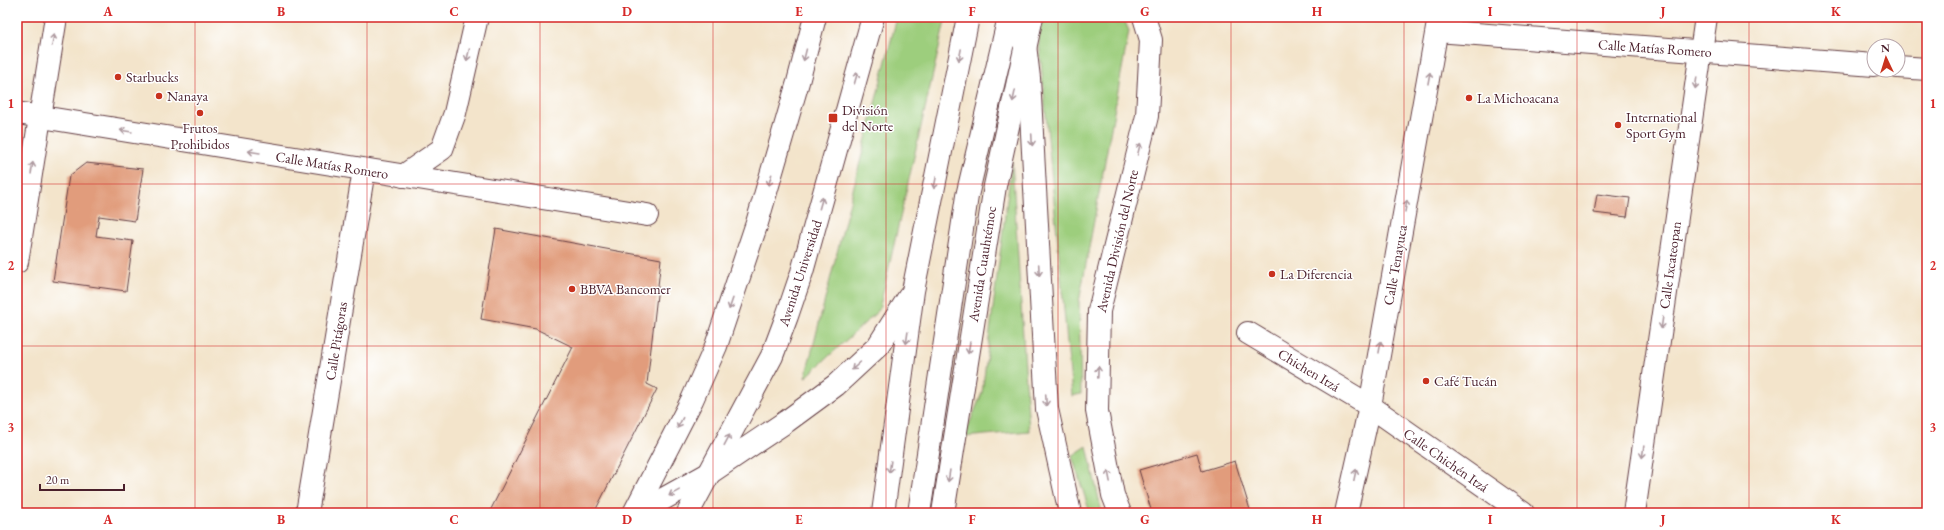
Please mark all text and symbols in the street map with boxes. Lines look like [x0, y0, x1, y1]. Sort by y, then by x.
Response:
text: A [102, 3, 113, 20]
text: B [277, 3, 285, 20]
text: C [449, 3, 459, 20]
text: D [622, 3, 632, 20]
text: E [795, 3, 803, 20]
text: F [968, 3, 976, 20]
text: G [1140, 3, 1150, 20]
text: H [1312, 3, 1323, 20]
text: I [1488, 3, 1493, 20]
text: J [1659, 3, 1666, 20]
text: K [1831, 3, 1842, 20]
one-way arrow [49, 34, 57, 47]
street label: Calle Matías Romero [1597, 35, 1713, 61]
north arrow [1866, 38, 1906, 78]
text: N [1880, 41, 1890, 55]
one-way arrow [464, 48, 472, 61]
one-way arrow [801, 48, 809, 61]
one-way arrow [956, 48, 964, 61]
place label: Starbucks [126, 68, 179, 86]
one-way arrow [853, 71, 860, 84]
marker: Starbucks [113, 72, 123, 82]
one-way arrow [1425, 72, 1433, 85]
one-way arrow [1692, 76, 1700, 89]
place label: Nanaya [167, 87, 208, 105]
one-way arrow [1009, 89, 1017, 102]
place label: La Michoacana [1477, 89, 1559, 107]
marker: Nanaya [154, 91, 164, 101]
marker: La Michoacana [1464, 93, 1474, 103]
text: 1 [8, 95, 15, 112]
text: 1 [1930, 95, 1937, 112]
place label: División del Norte [842, 101, 894, 135]
marker: Frutos Prohibidos [195, 108, 205, 118]
place label: International Sport Gym [1626, 108, 1697, 142]
marker: División del Norte [827, 112, 839, 124]
place label: Frutos Prohibidos [171, 119, 230, 153]
marker: International Sport Gym [1613, 120, 1623, 130]
one-way arrow [119, 127, 132, 135]
one-way arrow [1028, 133, 1035, 146]
one-way arrow [1136, 142, 1143, 155]
street label: Calle Matías Romero [274, 147, 390, 183]
one-way arrow [248, 148, 261, 156]
one-way arrow [28, 162, 36, 175]
street label: Avenida División del Norte [1092, 167, 1142, 315]
one-way arrow [766, 173, 773, 186]
one-way arrow [931, 176, 939, 189]
one-way arrow [818, 197, 825, 210]
one-way arrow [1402, 200, 1410, 213]
street label: Avenida Cuauhtémoc [964, 204, 1000, 324]
street label: Avenida Universidad [774, 217, 826, 330]
street label: Calle Ixcateopan [1655, 219, 1685, 310]
street label: Calle Tenayuca [1379, 223, 1411, 307]
text: 2 [8, 257, 15, 274]
text: 2 [1930, 257, 1937, 274]
one-way arrow [1035, 263, 1042, 276]
place label: La Diferencia [1280, 265, 1353, 283]
marker: La Diferencia [1267, 269, 1277, 279]
place label: BBVA Bancomer [580, 280, 671, 298]
marker: BBVA Bancomer [567, 284, 577, 294]
one-way arrow [727, 297, 734, 310]
street label: Calle Pitágoras [321, 300, 351, 382]
one-way arrow [1658, 316, 1666, 329]
one-way arrow [903, 331, 911, 344]
one-way arrow [965, 341, 973, 354]
one-way arrow [1376, 341, 1384, 354]
street label: Chichen Itzá [1275, 344, 1344, 396]
one-way arrow [851, 362, 861, 371]
one-way arrow [1094, 366, 1101, 379]
place label: Café Tucán [1434, 372, 1498, 390]
marker: Café Tucán [1421, 376, 1431, 386]
one-way arrow [1043, 393, 1050, 406]
one-way arrow [676, 417, 683, 429]
text: 3 [8, 419, 15, 436]
text: 3 [1930, 419, 1937, 436]
street label: Calle Chichén Itzá [1400, 424, 1492, 496]
one-way arrow [723, 434, 731, 446]
one-way arrow [1639, 445, 1647, 458]
one-way arrow [886, 460, 894, 473]
scale bar [40, 466, 124, 492]
one-way arrow [945, 469, 953, 482]
one-way arrow [1351, 469, 1359, 482]
one-way arrow [1105, 470, 1113, 483]
text: 20 m [46, 472, 70, 488]
one-way arrow [668, 490, 680, 497]
text: A [102, 511, 113, 528]
text: B [277, 511, 285, 528]
text: C [449, 511, 459, 528]
text: D [622, 511, 632, 528]
text: E [795, 511, 803, 528]
text: F [968, 511, 976, 528]
text: G [1140, 511, 1150, 528]
text: H [1312, 511, 1323, 528]
text: I [1488, 511, 1493, 528]
text: J [1659, 511, 1666, 528]
text: K [1831, 511, 1842, 528]

